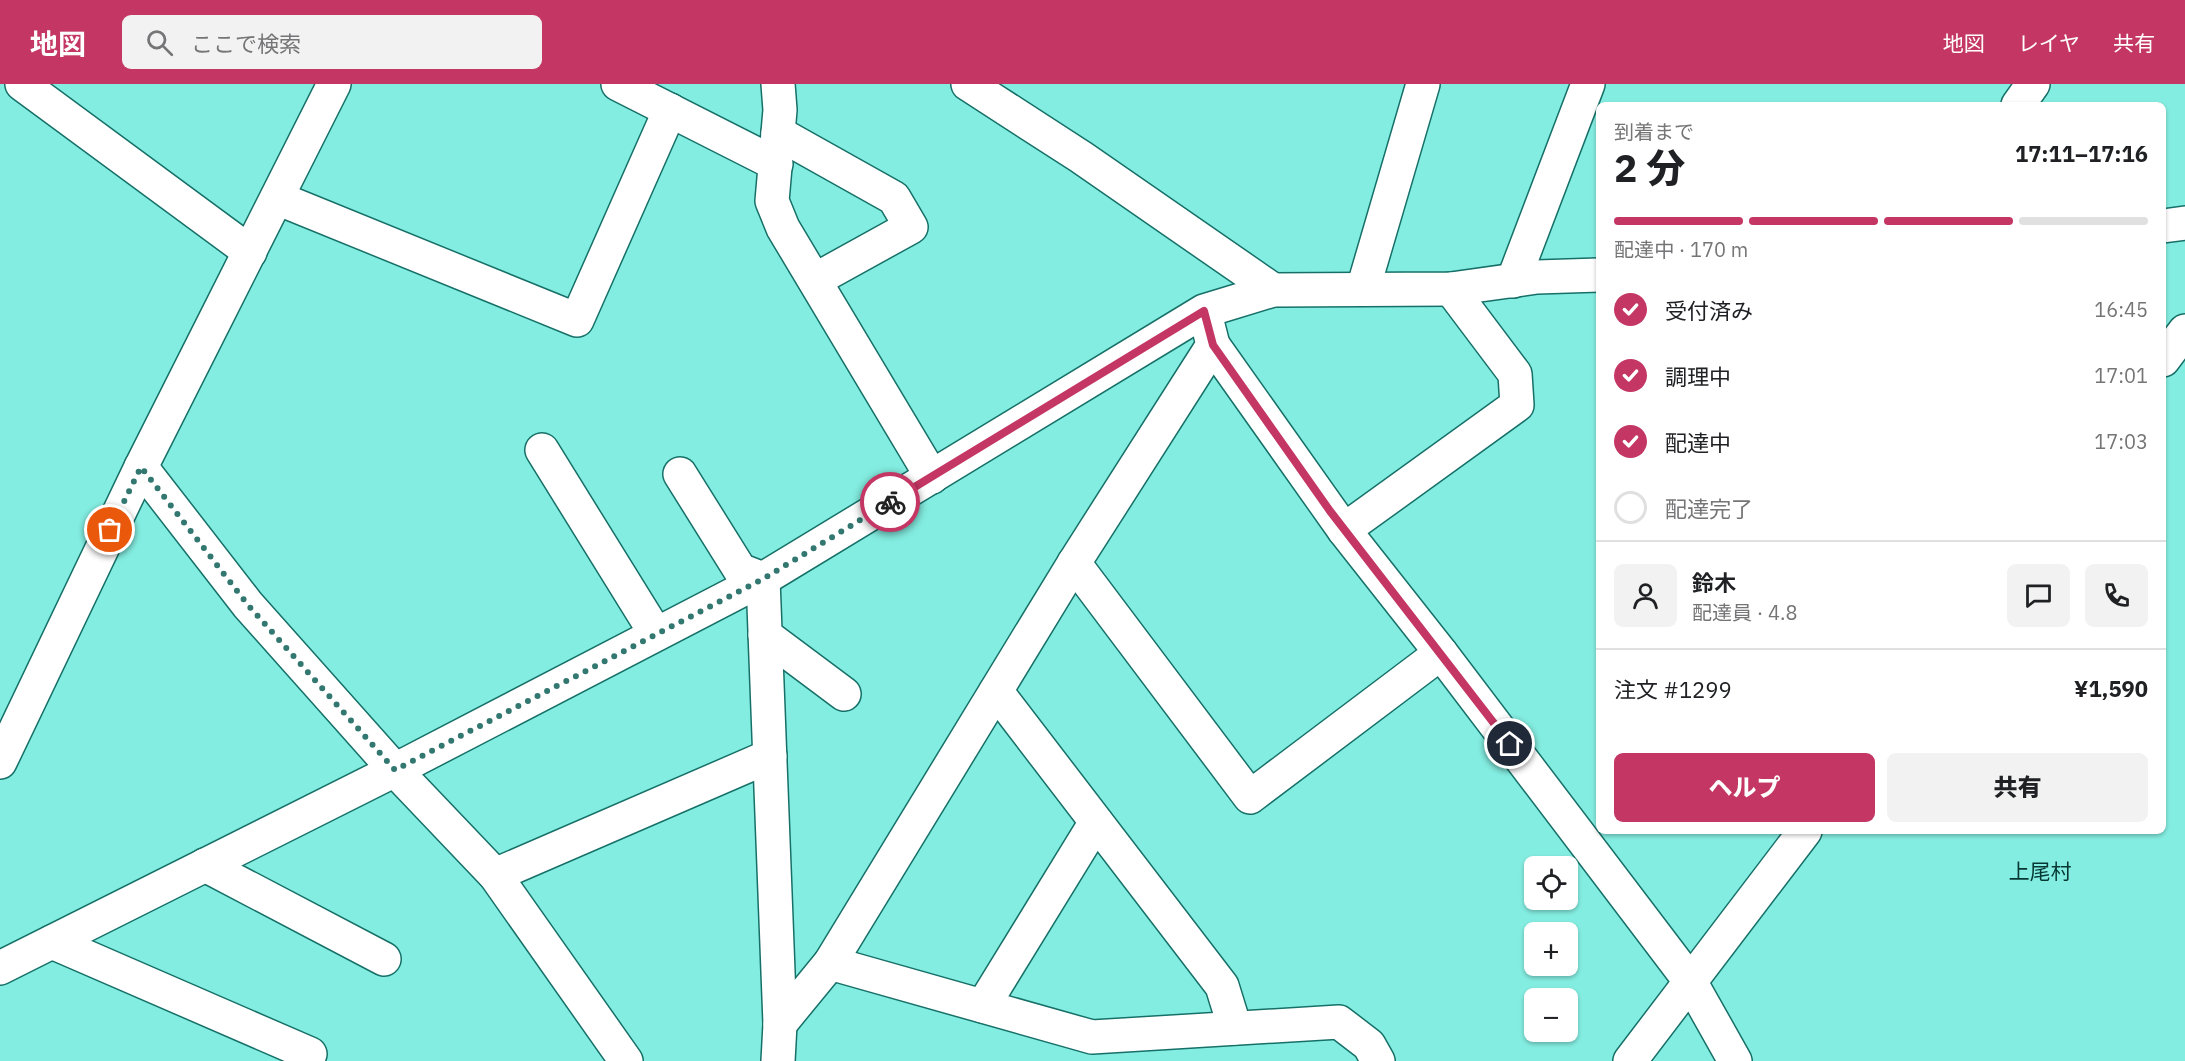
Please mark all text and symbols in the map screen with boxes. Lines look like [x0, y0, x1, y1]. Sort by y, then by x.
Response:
search box [122, 15, 542, 69]
text: 地図 [30, 25, 86, 62]
icon: search [143, 26, 176, 59]
text: ここで検索 [191, 29, 301, 58]
text: 地図 [1943, 29, 1985, 57]
text: レイヤ [2018, 29, 2080, 57]
text: 共有 [2113, 29, 2155, 57]
text: 到着まで [1614, 118, 1694, 145]
text: 17:11–17:16 [2015, 139, 2148, 168]
text: 2 分 [1614, 142, 1686, 193]
text: 配達中 · 170 m [1614, 236, 1748, 263]
icon: check [1614, 293, 1647, 326]
text: 受付済み [1665, 296, 1753, 325]
text: 16:45 [2094, 296, 2148, 323]
icon: check [1614, 359, 1647, 392]
text: 調理中 [1665, 362, 1731, 391]
text: 17:01 [2094, 362, 2148, 389]
icon: check [1614, 425, 1647, 458]
text: 配達中 [1665, 428, 1731, 457]
text: 17:03 [2094, 428, 2148, 455]
courier [860, 472, 920, 532]
icon: bike [874, 486, 907, 519]
text: 配達完了 [1665, 494, 1753, 523]
pin [84, 504, 135, 555]
icon: bag [93, 513, 126, 546]
button: person [1614, 564, 1677, 627]
button: chat [2007, 564, 2070, 627]
button: phone [2085, 564, 2148, 627]
text: 鈴木 [1692, 568, 1736, 597]
text: 配達員 · 4.8 [1692, 599, 1797, 626]
text: ¥1,590 [2074, 674, 2148, 703]
text: 注文 #1299 [1614, 675, 1732, 704]
pin [1484, 718, 1535, 769]
icon: home [1493, 727, 1526, 760]
button: ヘルプ [1614, 753, 1875, 822]
button: 共有 [1887, 753, 2148, 822]
map controls [1524, 856, 1578, 1042]
button: locate [1524, 856, 1578, 910]
district label: 上尾村 [2009, 857, 2072, 885]
button: + [1524, 922, 1578, 976]
button: − [1524, 988, 1578, 1042]

